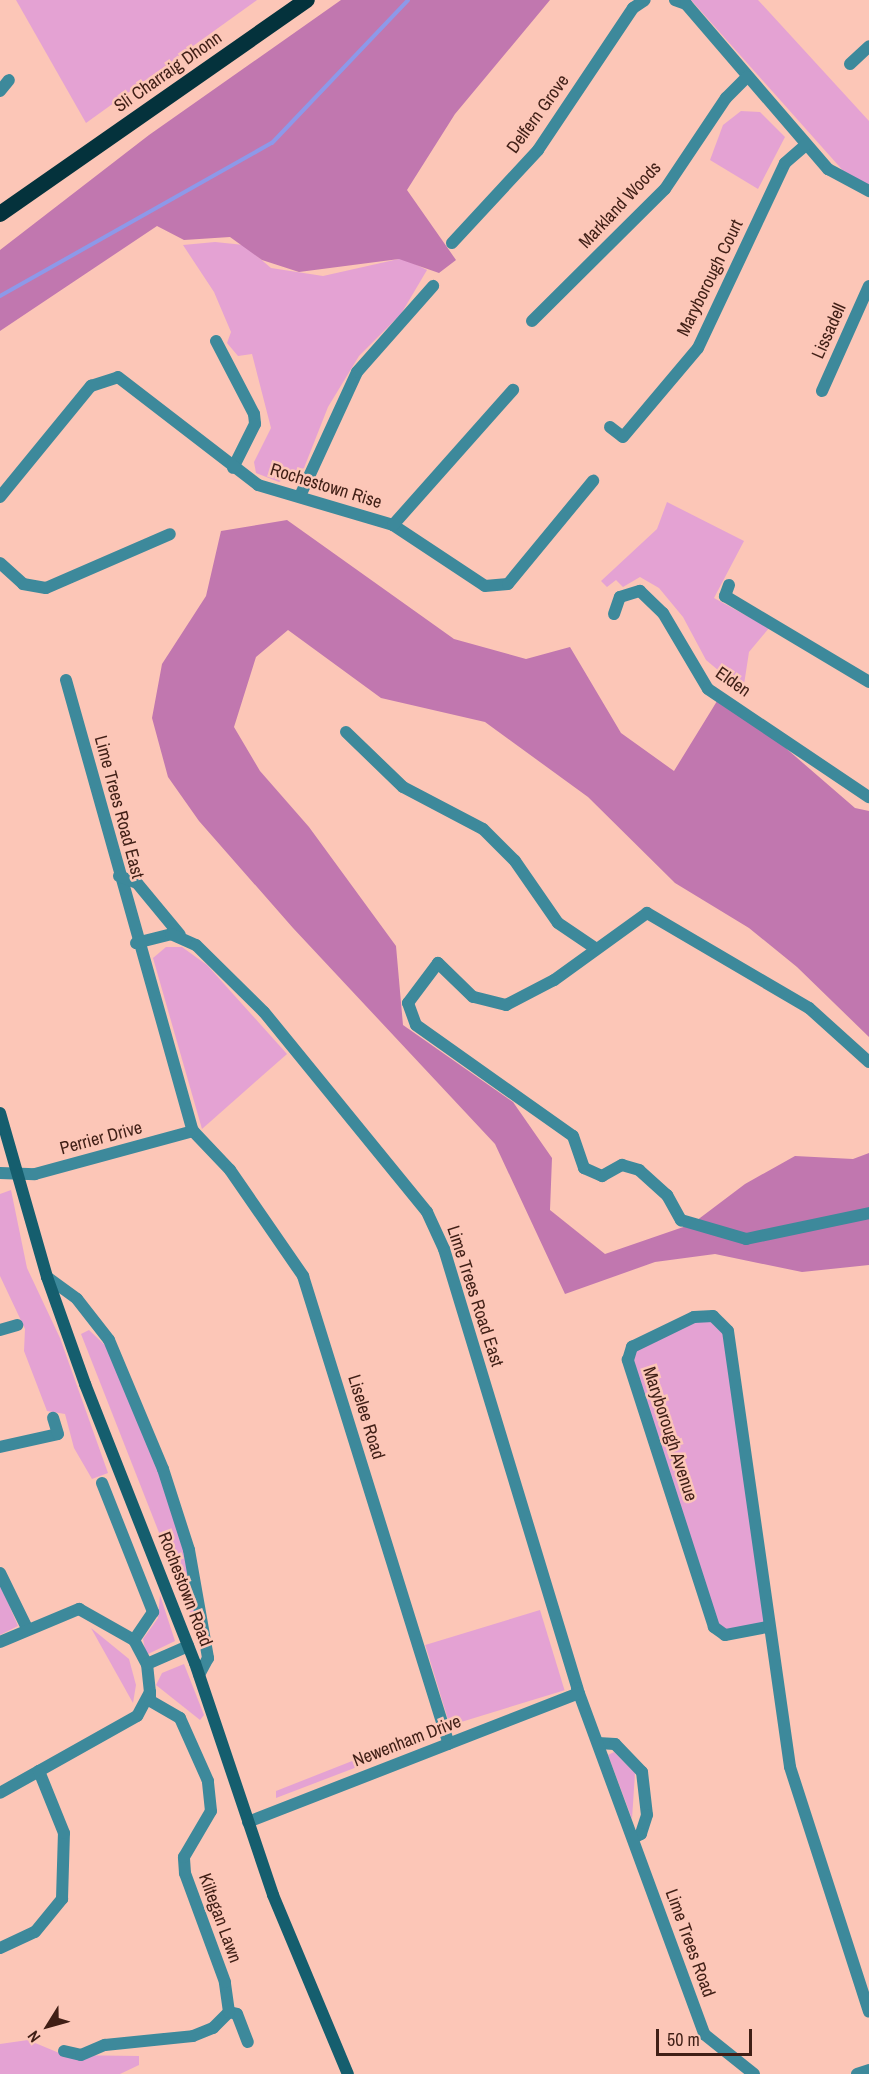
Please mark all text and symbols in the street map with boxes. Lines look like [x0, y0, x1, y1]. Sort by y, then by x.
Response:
street label: Sli Charraig Dhonn [110, 27, 226, 117]
street label: Delfern Grove [502, 70, 574, 158]
street label: Markland Woods [574, 157, 666, 253]
street label: Maryborough Court [672, 216, 748, 340]
street label: Lissadell [807, 300, 851, 362]
street label: Rochestown Rise [268, 459, 384, 513]
street label: Elden [711, 662, 755, 702]
street label: Lime Trees Road East [90, 733, 148, 881]
street label: Perrier Drive [57, 1117, 145, 1159]
street label: Lime Trees Road East [442, 1223, 508, 1369]
street label: Maryborough Avenue [638, 1364, 702, 1504]
street label: Liselee Road [343, 1372, 389, 1462]
street label: Rochestown Road [153, 1529, 217, 1649]
street label: Newenham Drive [350, 1710, 464, 1772]
street label: Kiltegan Lawn [194, 1870, 246, 1966]
street label: Lime Trees Road [660, 1886, 720, 2000]
north arrow [18, 1996, 78, 2056]
scale bar [659, 2017, 755, 2055]
text: N [22, 2026, 45, 2047]
text: 50 m [667, 2027, 700, 2052]

